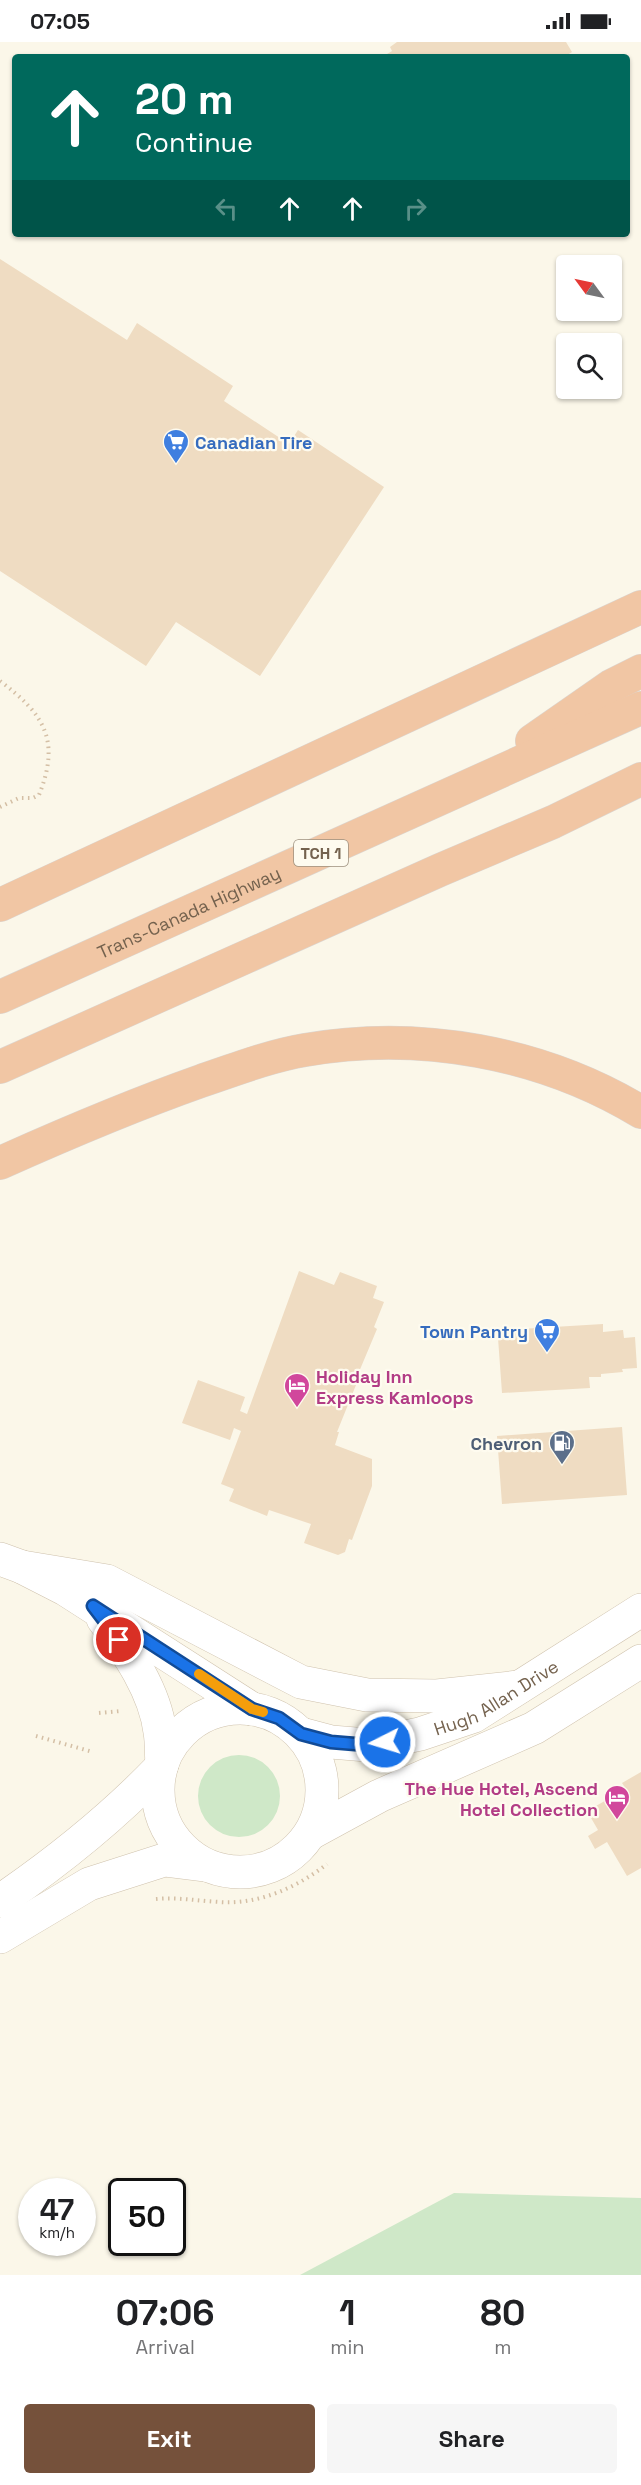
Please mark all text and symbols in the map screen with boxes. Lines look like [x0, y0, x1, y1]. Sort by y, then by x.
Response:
text: 07:05 [30, 7, 90, 35]
text: 20 m [135, 73, 234, 126]
icon: ahead [36, 78, 114, 156]
text: Continue [135, 125, 253, 160]
icon: left [210, 192, 243, 225]
icon: ahead [273, 192, 306, 225]
icon: ahead [336, 192, 369, 225]
icon: right [399, 192, 432, 225]
north arrow [556, 255, 622, 321]
map controls [556, 255, 622, 399]
button: search [556, 333, 622, 399]
supermarket icon: Canadian Tire [161, 427, 191, 465]
place label: Canadian Tire [195, 431, 312, 454]
road number: TCH 1 [294, 840, 348, 866]
street label: Trans-Canada Highway [93, 861, 284, 963]
supermarket icon: Town Pantry [532, 1316, 562, 1354]
place label: Town Pantry [420, 1320, 528, 1343]
place label: Holiday Inn Express Kamloops [316, 1365, 474, 1409]
hotel icon: Holiday Inn Express Kamloops [282, 1371, 312, 1409]
fuel station icon: Chevron [547, 1428, 577, 1466]
place label: Chevron [470, 1432, 542, 1455]
pin [93, 1614, 144, 1665]
icon: arrive [102, 1623, 135, 1656]
street label: Hugh Allan Drive [431, 1654, 562, 1740]
position arrow [353, 1710, 417, 1774]
place label: The Hue Hotel, Ascend Hotel Collection [404, 1777, 598, 1821]
hotel icon: The Hue Hotel, Ascend Hotel Collection [602, 1783, 632, 1821]
speed limit sign: 50 [108, 2178, 186, 2256]
text: 47 [40, 2190, 74, 2229]
text: km/h [39, 2223, 75, 2242]
text: 07:06 [116, 2290, 215, 2336]
text: 1 [339, 2290, 356, 2336]
text: 80 [480, 2290, 525, 2336]
text: Arrival [135, 2334, 195, 2360]
text: min [330, 2334, 365, 2360]
text: m [494, 2334, 511, 2360]
button: Exit [24, 2404, 315, 2473]
button: Share [327, 2404, 617, 2473]

